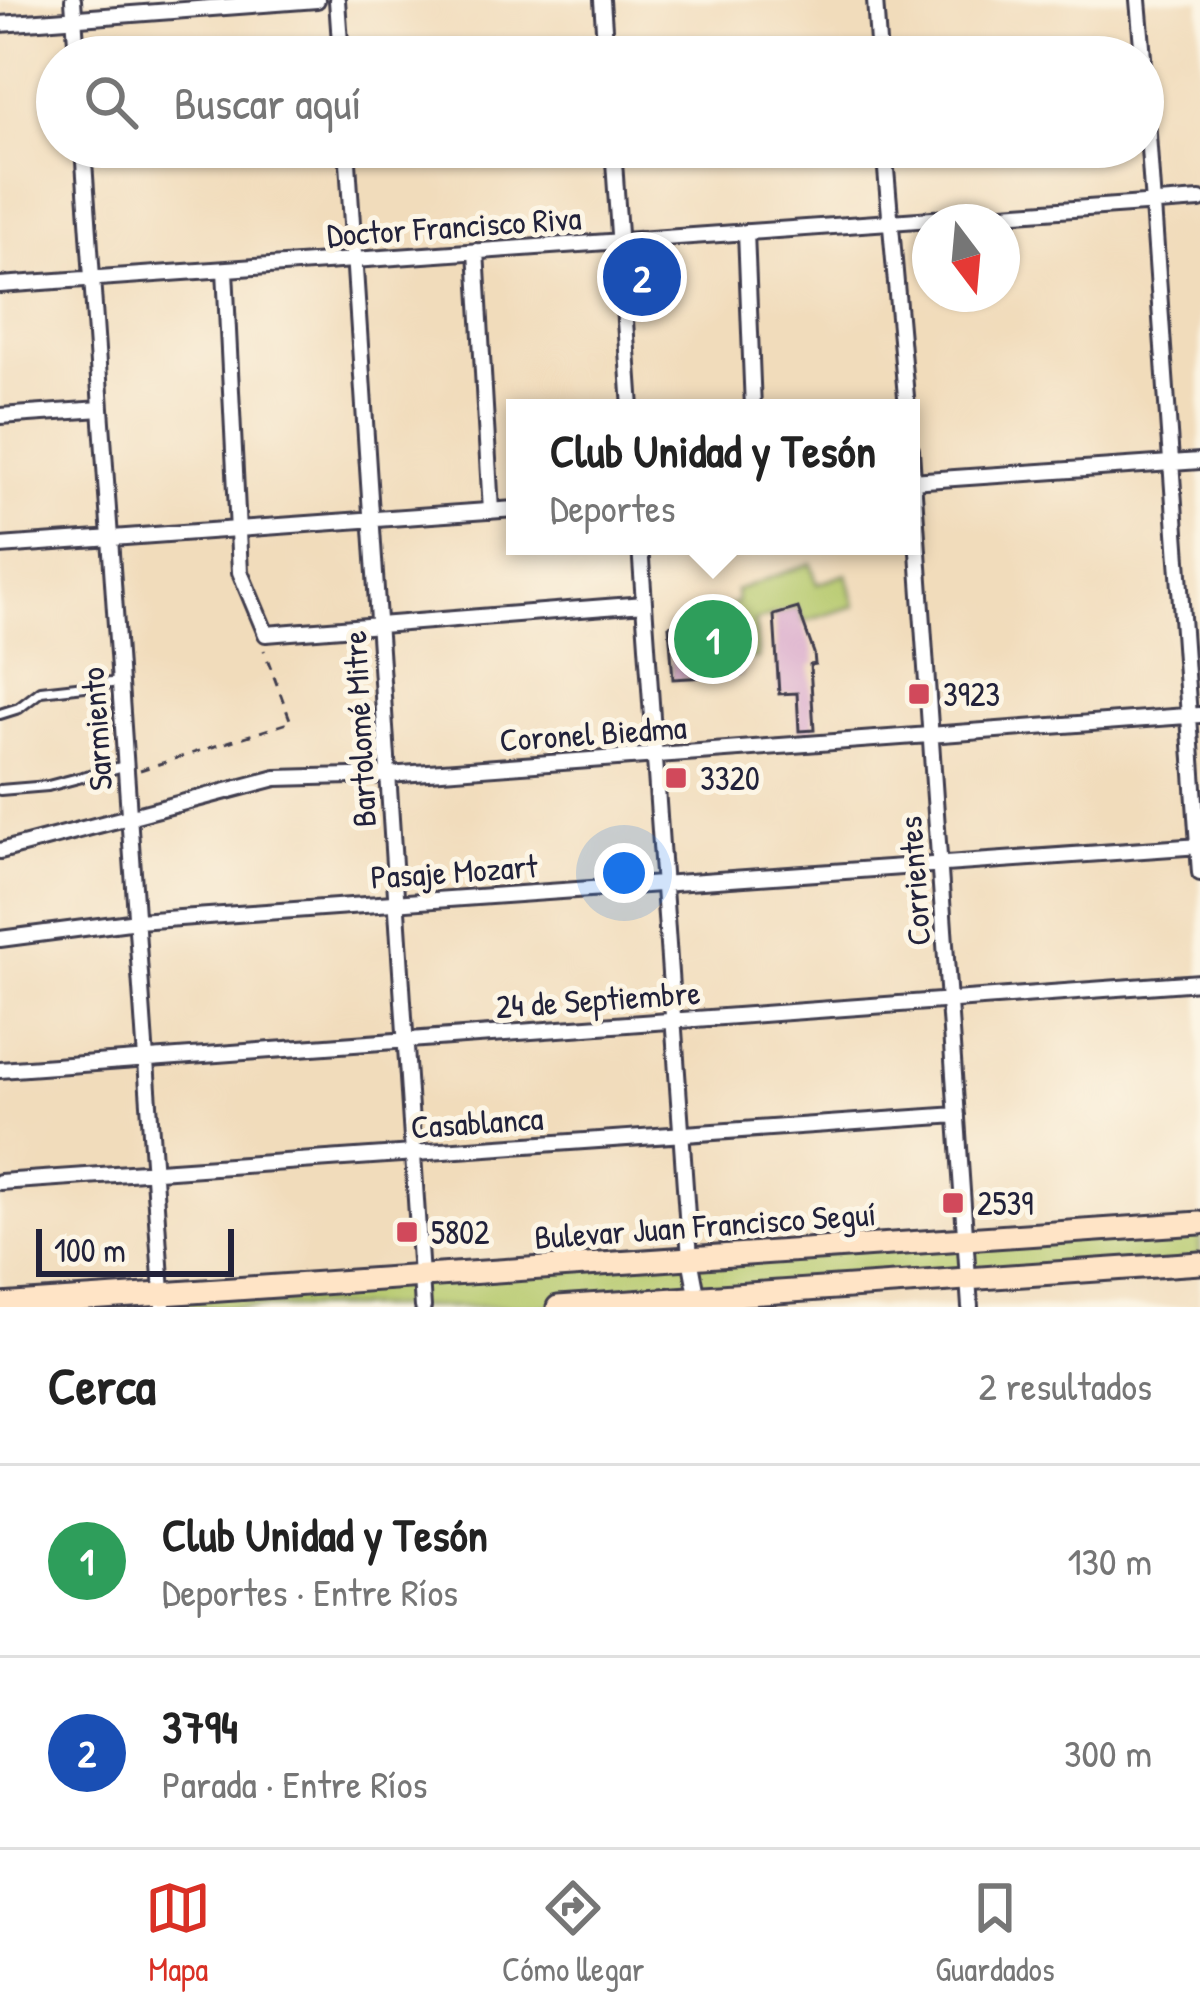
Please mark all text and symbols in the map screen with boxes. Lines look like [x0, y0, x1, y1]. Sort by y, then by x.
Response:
search box [36, 36, 1164, 168]
icon: search [78, 69, 144, 135]
text: Buscar aquí [174, 72, 361, 133]
street label: Doctor Francisco Riva [325, 195, 583, 257]
north arrow [912, 204, 1020, 312]
pin: 2 [603, 232, 681, 322]
popup [506, 399, 920, 555]
text: Club Unidad y Tesón [550, 420, 876, 481]
text: Deportes [550, 481, 675, 534]
pin: 1 [674, 594, 752, 684]
street label: Bartolomé Mitre [332, 630, 386, 828]
street label: Sarmiento [70, 666, 122, 792]
place label: 3923 [943, 672, 1000, 716]
marker: 3923 [906, 681, 932, 707]
street label: Coronel Biedma [498, 705, 688, 761]
place label: 3320 [700, 756, 760, 800]
marker: 3320 [663, 765, 689, 791]
street label: Corrientes [888, 815, 940, 947]
street label: Pasaje Mozart [369, 843, 539, 899]
your location [594, 843, 654, 903]
street label: 24 de Septiembre [494, 970, 702, 1029]
street label: Casablanca [409, 1095, 545, 1149]
place label: 2539 [977, 1181, 1033, 1225]
marker: 2539 [940, 1190, 966, 1216]
street label: Bulevar Juan Francisco Seguí [533, 1191, 877, 1260]
place label: 5802 [431, 1210, 490, 1254]
marker: 5802 [394, 1219, 420, 1245]
scale bar [36, 1223, 234, 1276]
text: 100 m [54, 1228, 126, 1272]
text: Cerca [48, 1351, 156, 1420]
text: 2 resultados [979, 1359, 1152, 1412]
text: Club Unidad y Tesón [162, 1504, 488, 1565]
text: 1 [80, 1534, 94, 1587]
text: 130 m [1067, 1534, 1152, 1587]
text: Deportes · Entre Ríos [162, 1565, 458, 1618]
text: 3794 [162, 1696, 238, 1757]
text: 2 [78, 1726, 96, 1779]
text: 300 m [1064, 1726, 1152, 1779]
text: Parada · Entre Ríos [162, 1757, 428, 1810]
tab: Mapa [145, 1875, 211, 1991]
tab: Cómo llegar [502, 1875, 645, 1991]
tab: Guardados [935, 1875, 1055, 1991]

